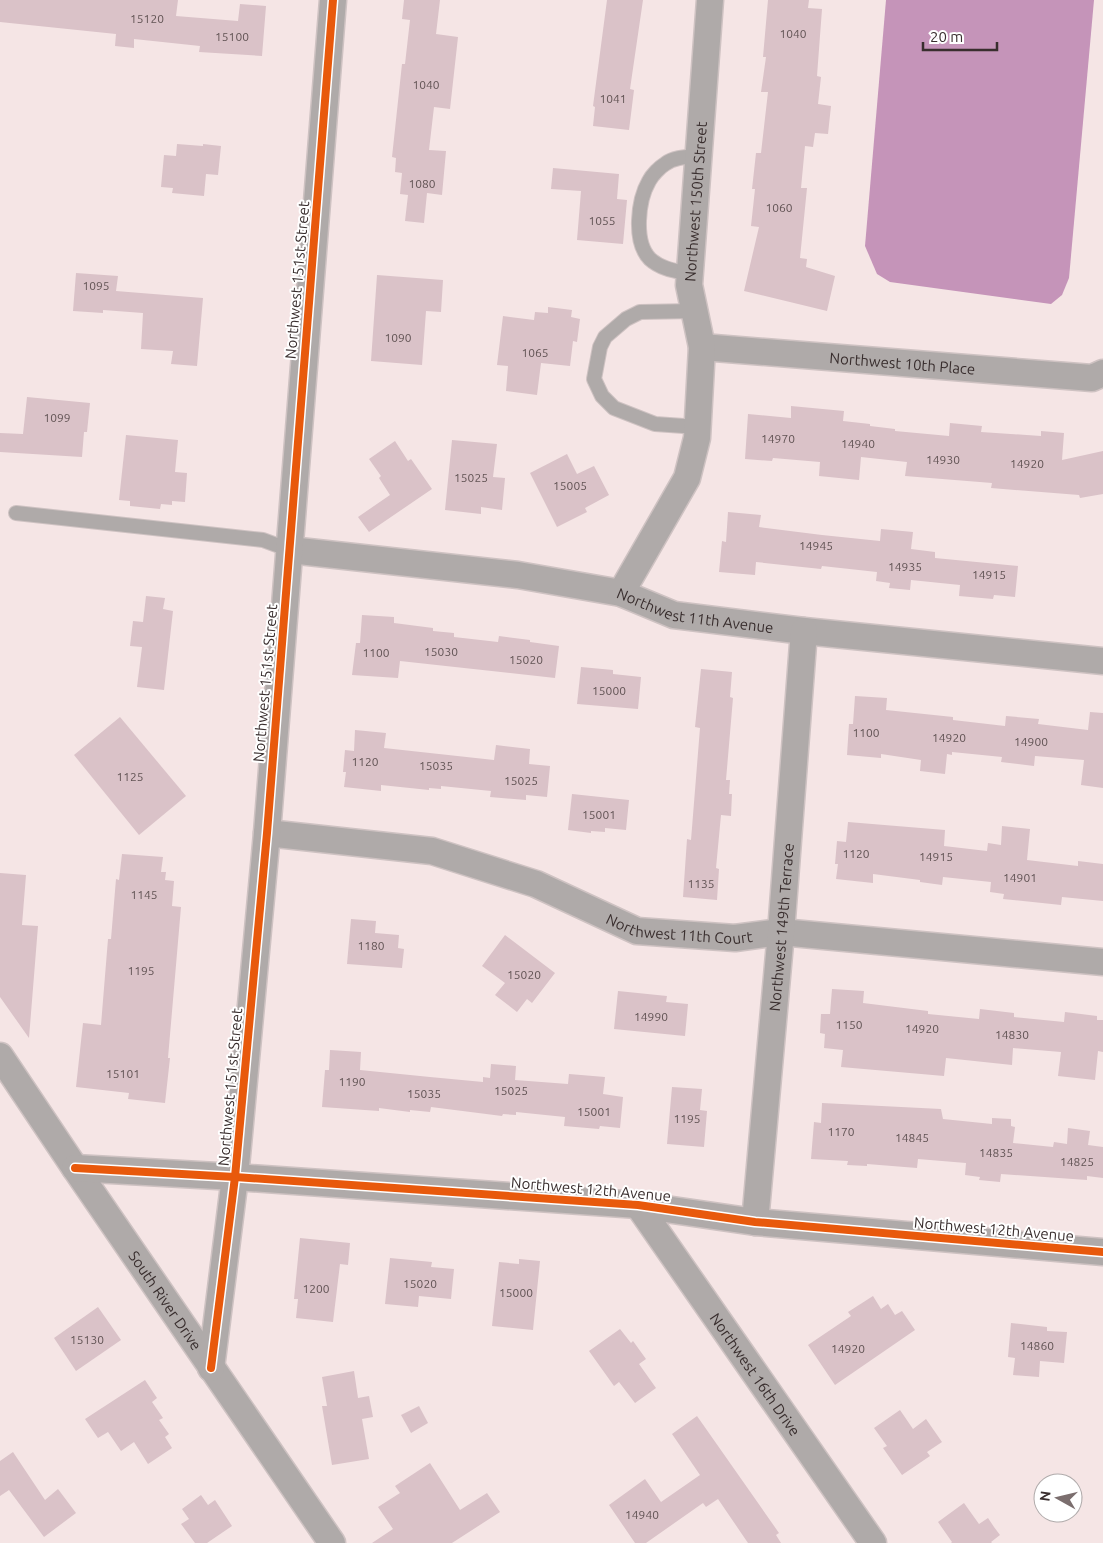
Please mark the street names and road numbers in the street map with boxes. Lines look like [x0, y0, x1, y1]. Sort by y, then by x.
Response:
street label: Northwest 150th Street [681, 121, 710, 282]
street label: Northwest 151st Street [282, 200, 312, 360]
street label: Northwest 10th Place [829, 349, 976, 377]
street label: Northwest 11th Avenue [615, 584, 774, 636]
street label: Northwest 151st Street [250, 603, 280, 763]
street label: Northwest 149th Terrace [765, 842, 796, 1012]
street label: Northwest 11th Court [604, 909, 754, 947]
street label: Northwest 151st Street [215, 1007, 245, 1167]
street label: Northwest 12th Avenue [510, 1174, 672, 1204]
street label: Northwest 12th Avenue [913, 1214, 1075, 1244]
street label: South River Drive [126, 1247, 205, 1353]
street label: Northwest 16th Drive [707, 1309, 804, 1439]

